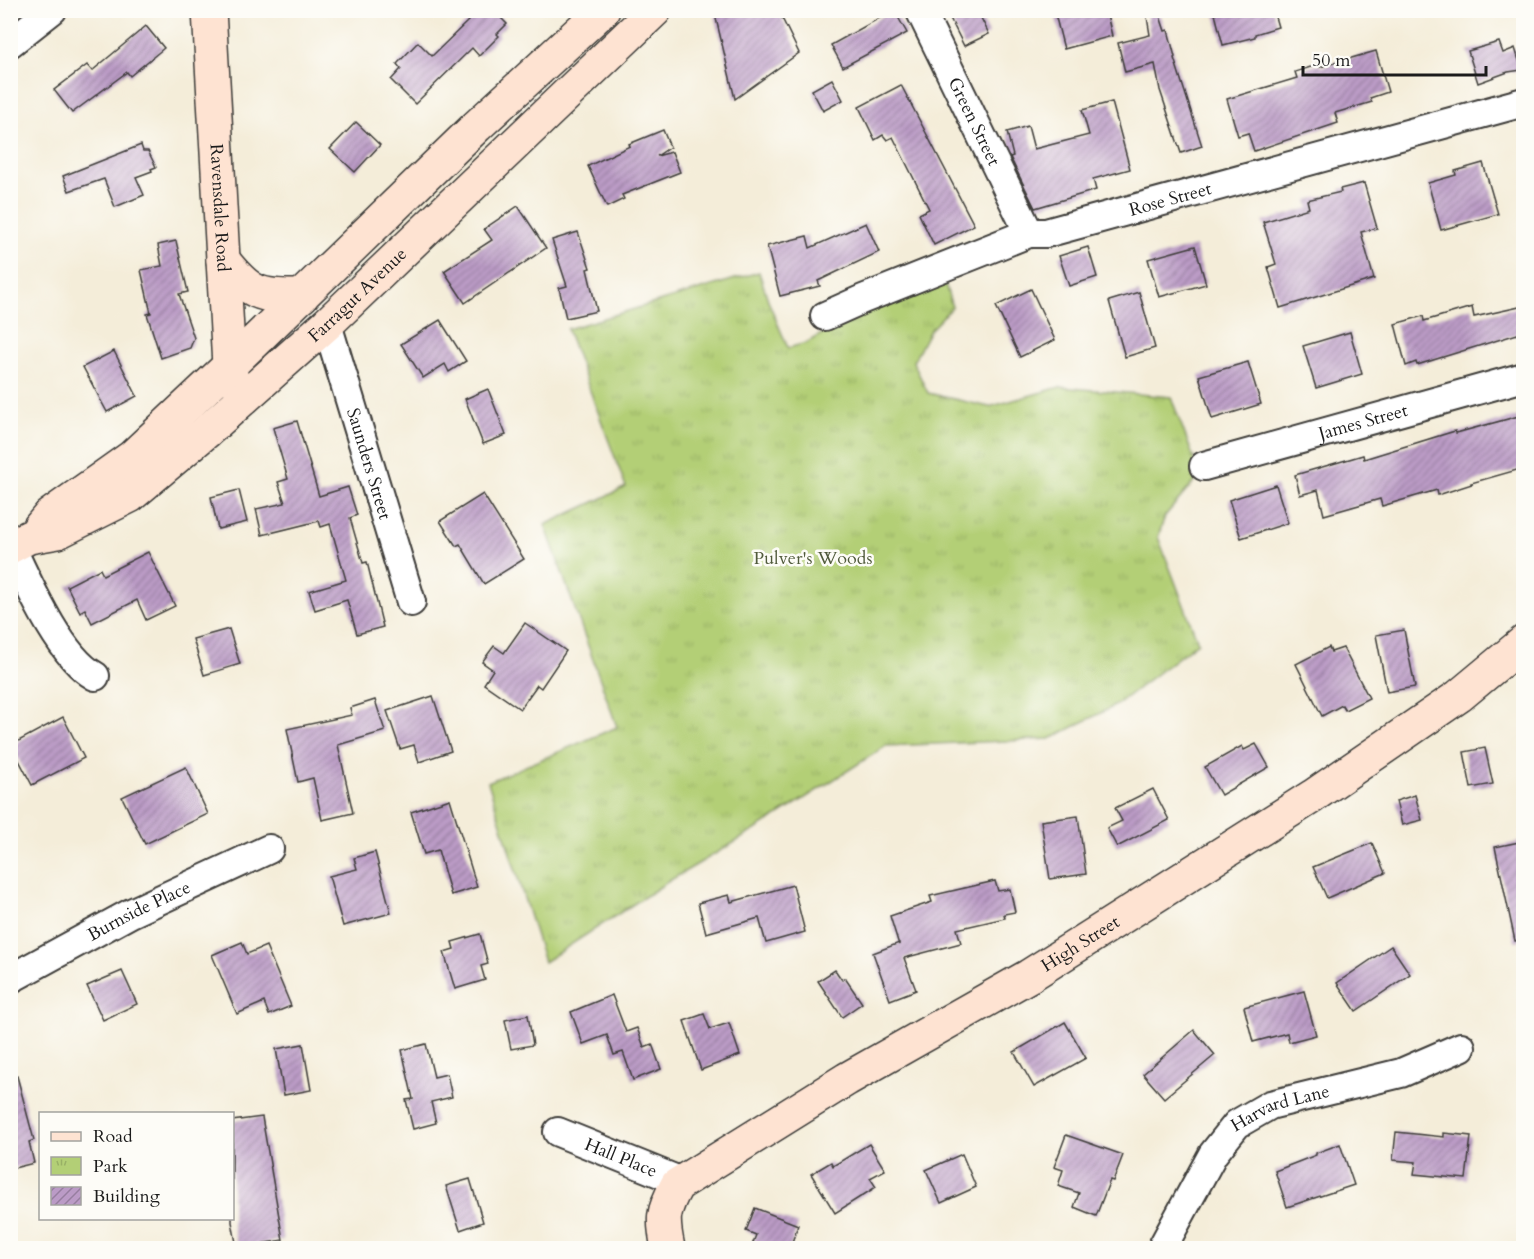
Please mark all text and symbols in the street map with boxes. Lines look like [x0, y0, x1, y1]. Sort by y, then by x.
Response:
scale bar [1303, 39, 1486, 77]
text: 50 m [1312, 48, 1351, 73]
street label: Green Street [942, 73, 1007, 170]
street label: Ravensdale Road [204, 143, 236, 273]
street label: Rose Street [1126, 176, 1215, 222]
street label: Farragut Avenue [302, 242, 412, 348]
street label: James Street [1313, 397, 1411, 447]
street label: Saunders Street [341, 405, 398, 523]
park label: Pulver's Woods [754, 546, 872, 571]
street label: Burnside Place [83, 875, 195, 947]
street label: High Street [1036, 909, 1124, 978]
street label: Harvard Lane [1226, 1078, 1332, 1138]
legend [39, 1112, 234, 1220]
text: Road [93, 1124, 133, 1149]
street label: Hall Place [581, 1132, 661, 1183]
text: Park [93, 1154, 128, 1179]
text: Building [93, 1184, 161, 1209]

